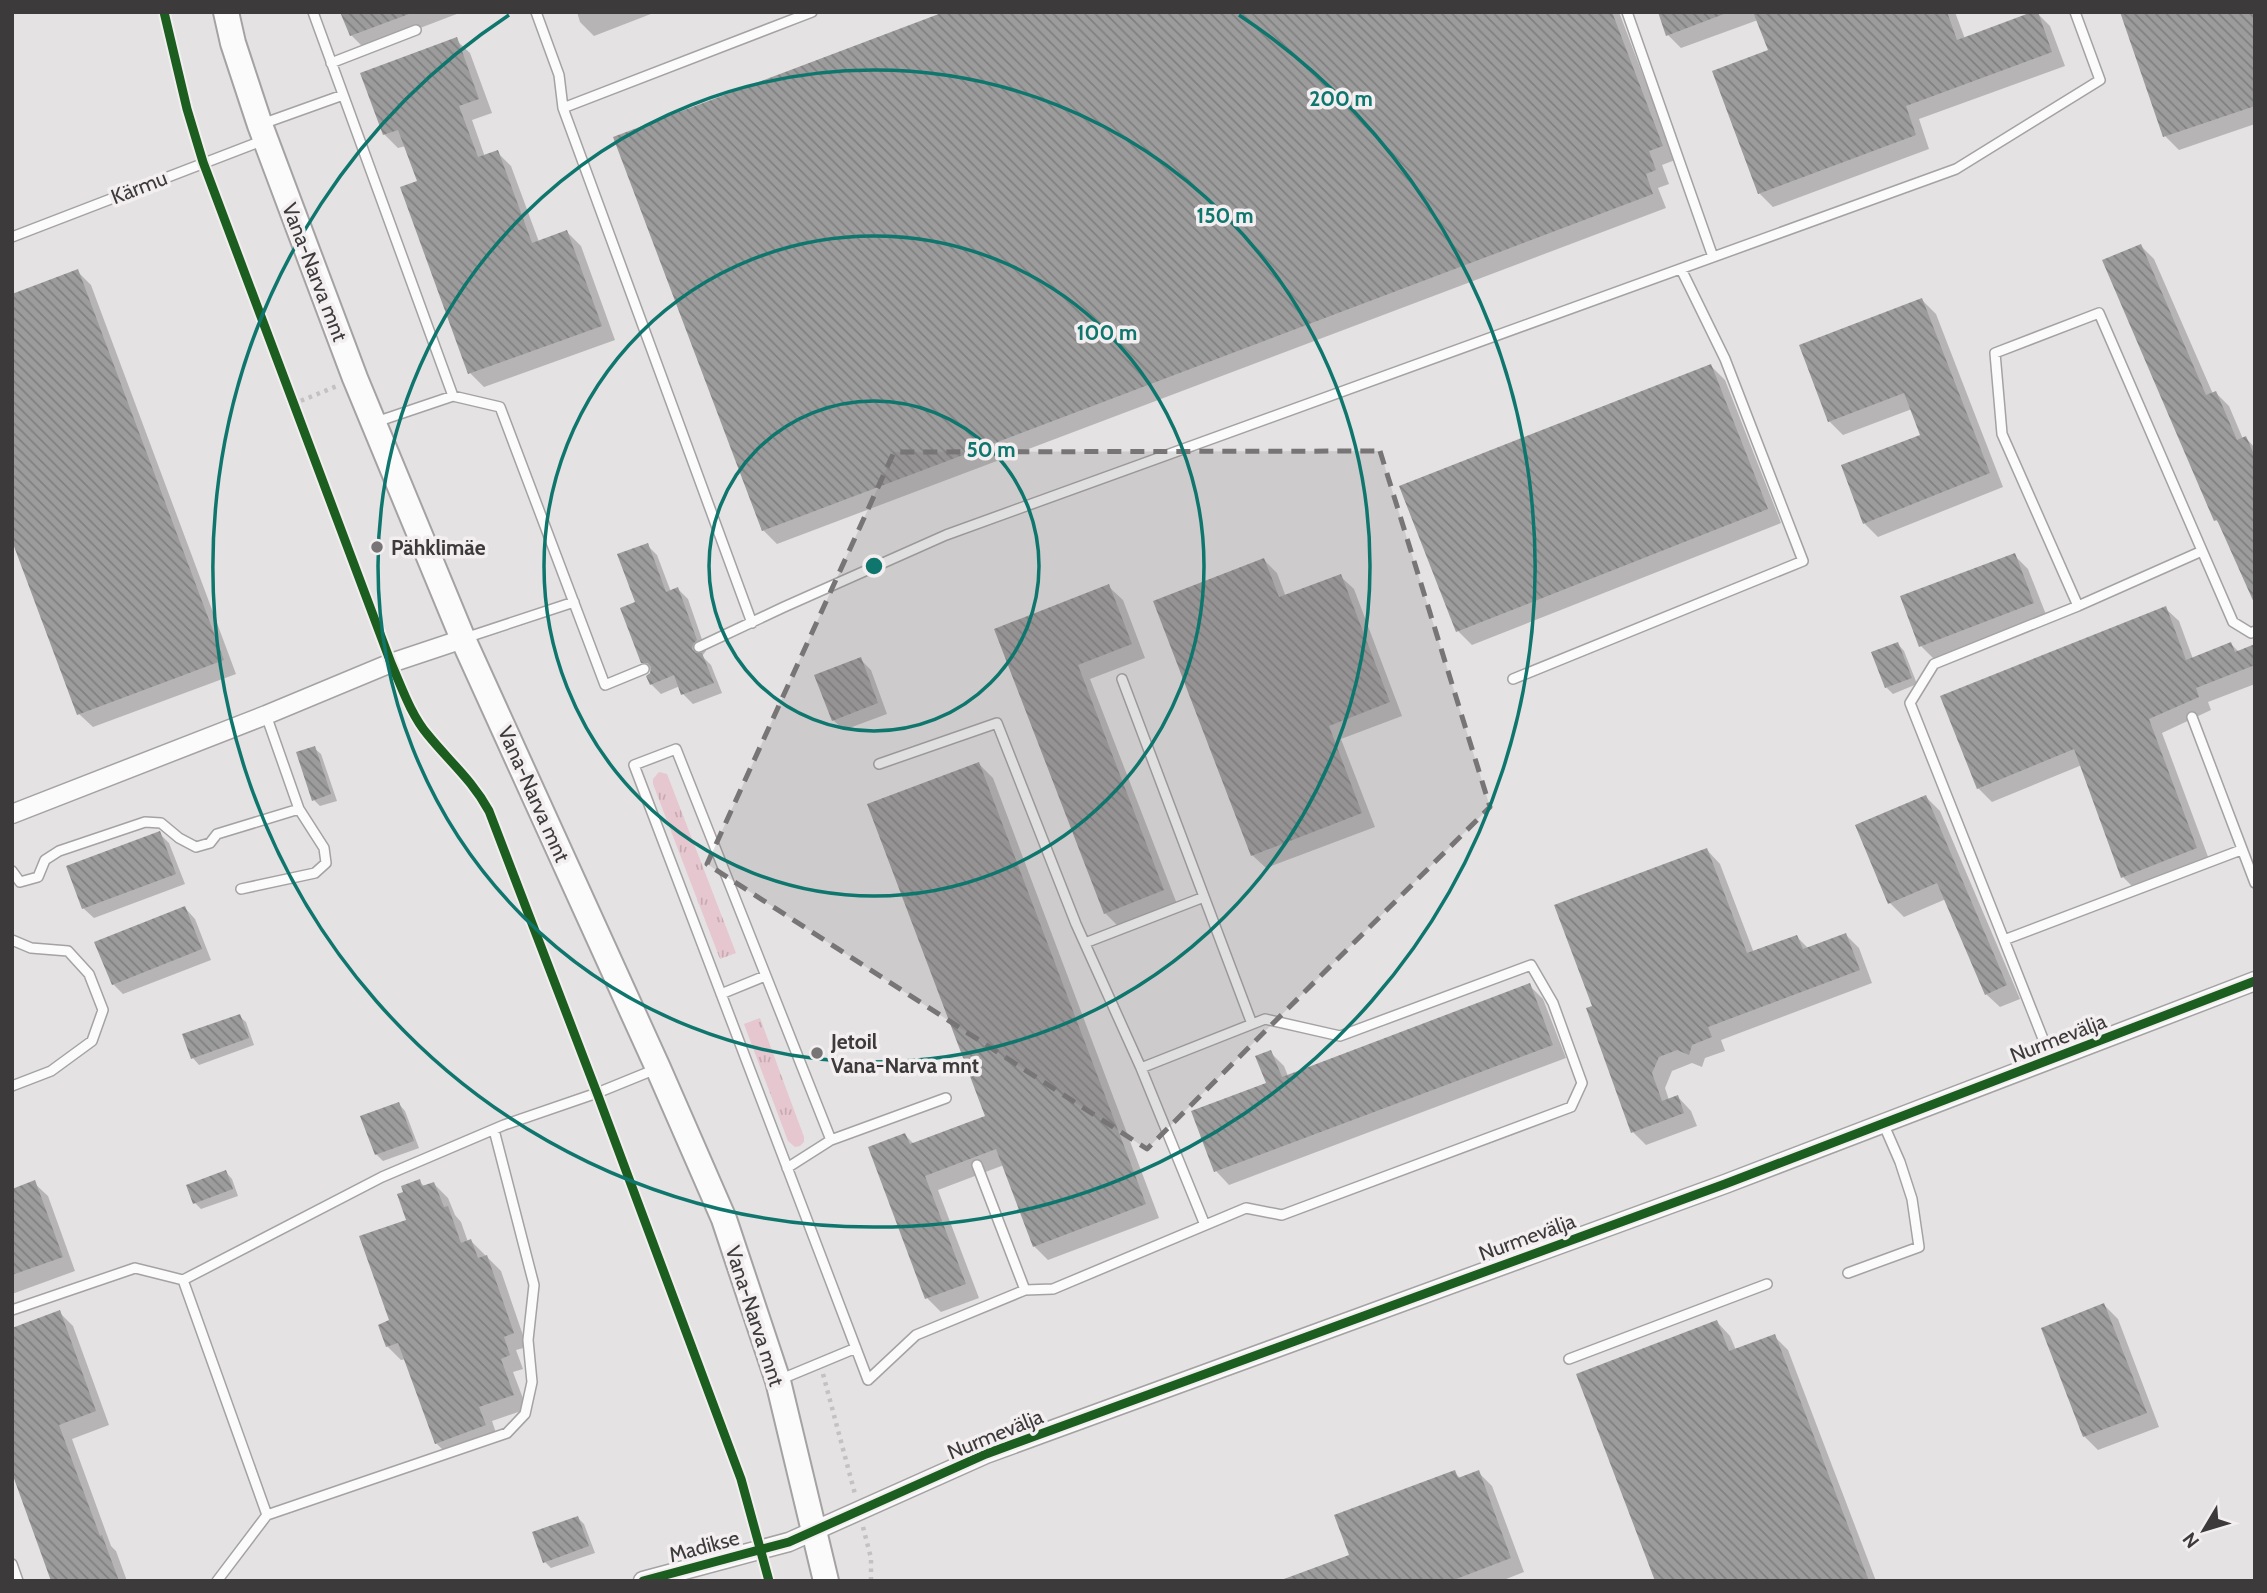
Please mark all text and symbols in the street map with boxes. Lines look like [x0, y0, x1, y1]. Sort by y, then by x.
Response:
text: 200 m [1309, 86, 1373, 111]
street label: Kärmu [107, 165, 171, 209]
street label: Vana-Narva mnt [277, 199, 353, 345]
text: 150 m [1197, 203, 1253, 228]
text: 100 m [1077, 320, 1137, 345]
text: 50 m [966, 437, 1016, 462]
place label: Pähklimäe [391, 535, 486, 560]
marker: Pähklimäe [369, 539, 385, 555]
centre of rings [862, 554, 886, 578]
street label: Vana-Narva mnt [493, 722, 575, 866]
street label: Nurmevälja [2006, 1008, 2110, 1069]
place label: Jetoil Vana-Narva mnt [830, 1029, 979, 1078]
marker: Jetoil Vana-Narva mnt [809, 1045, 825, 1061]
street label: Nurmevälja [1475, 1208, 1579, 1267]
street label: Vana-Narva mnt [721, 1243, 789, 1389]
street label: Nurmevälja [943, 1403, 1047, 1465]
north arrow [2169, 1495, 2239, 1565]
street label: Madikse [666, 1525, 742, 1567]
text: N [2178, 1528, 2204, 1553]

